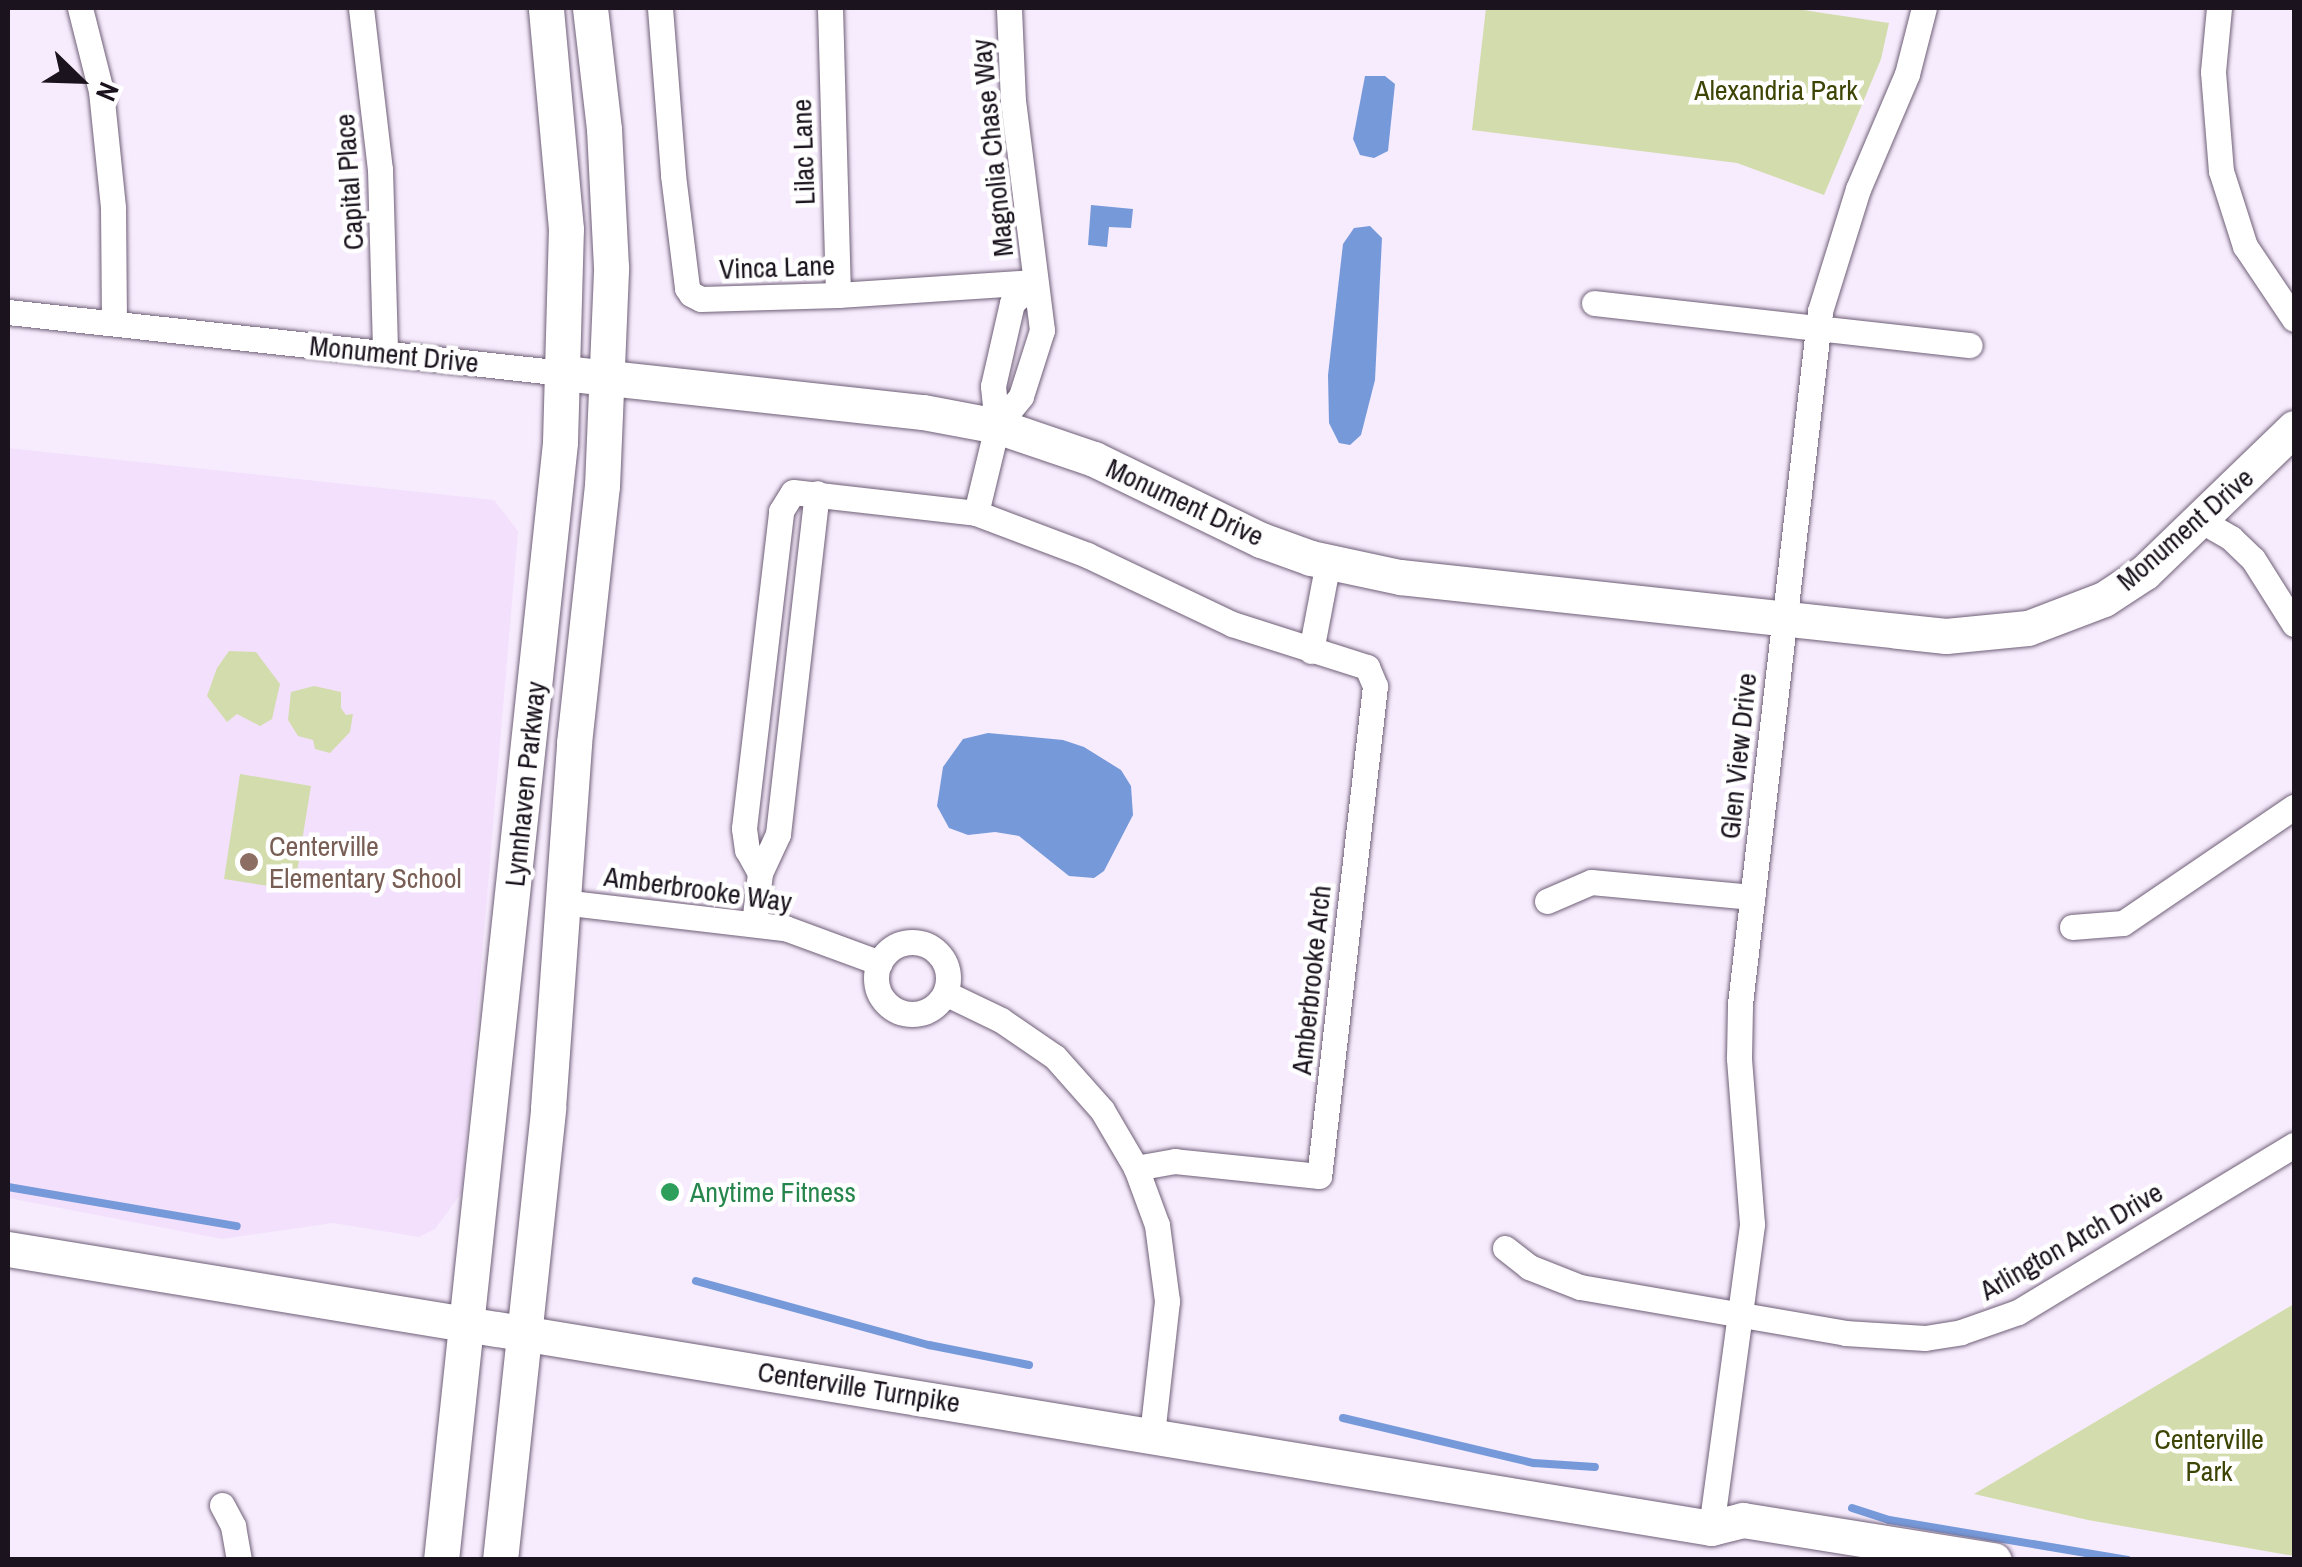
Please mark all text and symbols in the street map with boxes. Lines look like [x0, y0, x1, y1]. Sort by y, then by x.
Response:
north arrow [30, 30, 130, 130]
street label: Magnolia Chase Way [964, 38, 1020, 258]
park label: Alexandria Park [1694, 73, 1858, 107]
text: N [87, 77, 128, 107]
street label: Lilac Lane [784, 98, 822, 206]
street label: Capital Place [327, 113, 371, 251]
street label: Vinca Lane [719, 248, 835, 286]
street label: Monument Drive [308, 328, 480, 380]
street label: Monument Drive [1101, 451, 1269, 553]
street label: Monument Drive [2110, 461, 2260, 597]
street label: Glen View Drive [1713, 671, 1763, 841]
street label: Lynnhaven Parkway [498, 680, 552, 888]
place label: Centerville Elementary School [269, 829, 462, 895]
marker: Centerville Elementary School [238, 851, 260, 873]
street label: Amberbrooke Way [602, 859, 794, 919]
street label: Amberbrooke Arch [1284, 883, 1338, 1077]
place label: Anytime Fitness [690, 1175, 856, 1209]
street label: Arlington Arch Drive [1973, 1175, 2169, 1307]
marker: Anytime Fitness [659, 1181, 681, 1203]
street label: Centerville Turnpike [755, 1354, 963, 1420]
park label: Centerville Park [2154, 1422, 2264, 1488]

